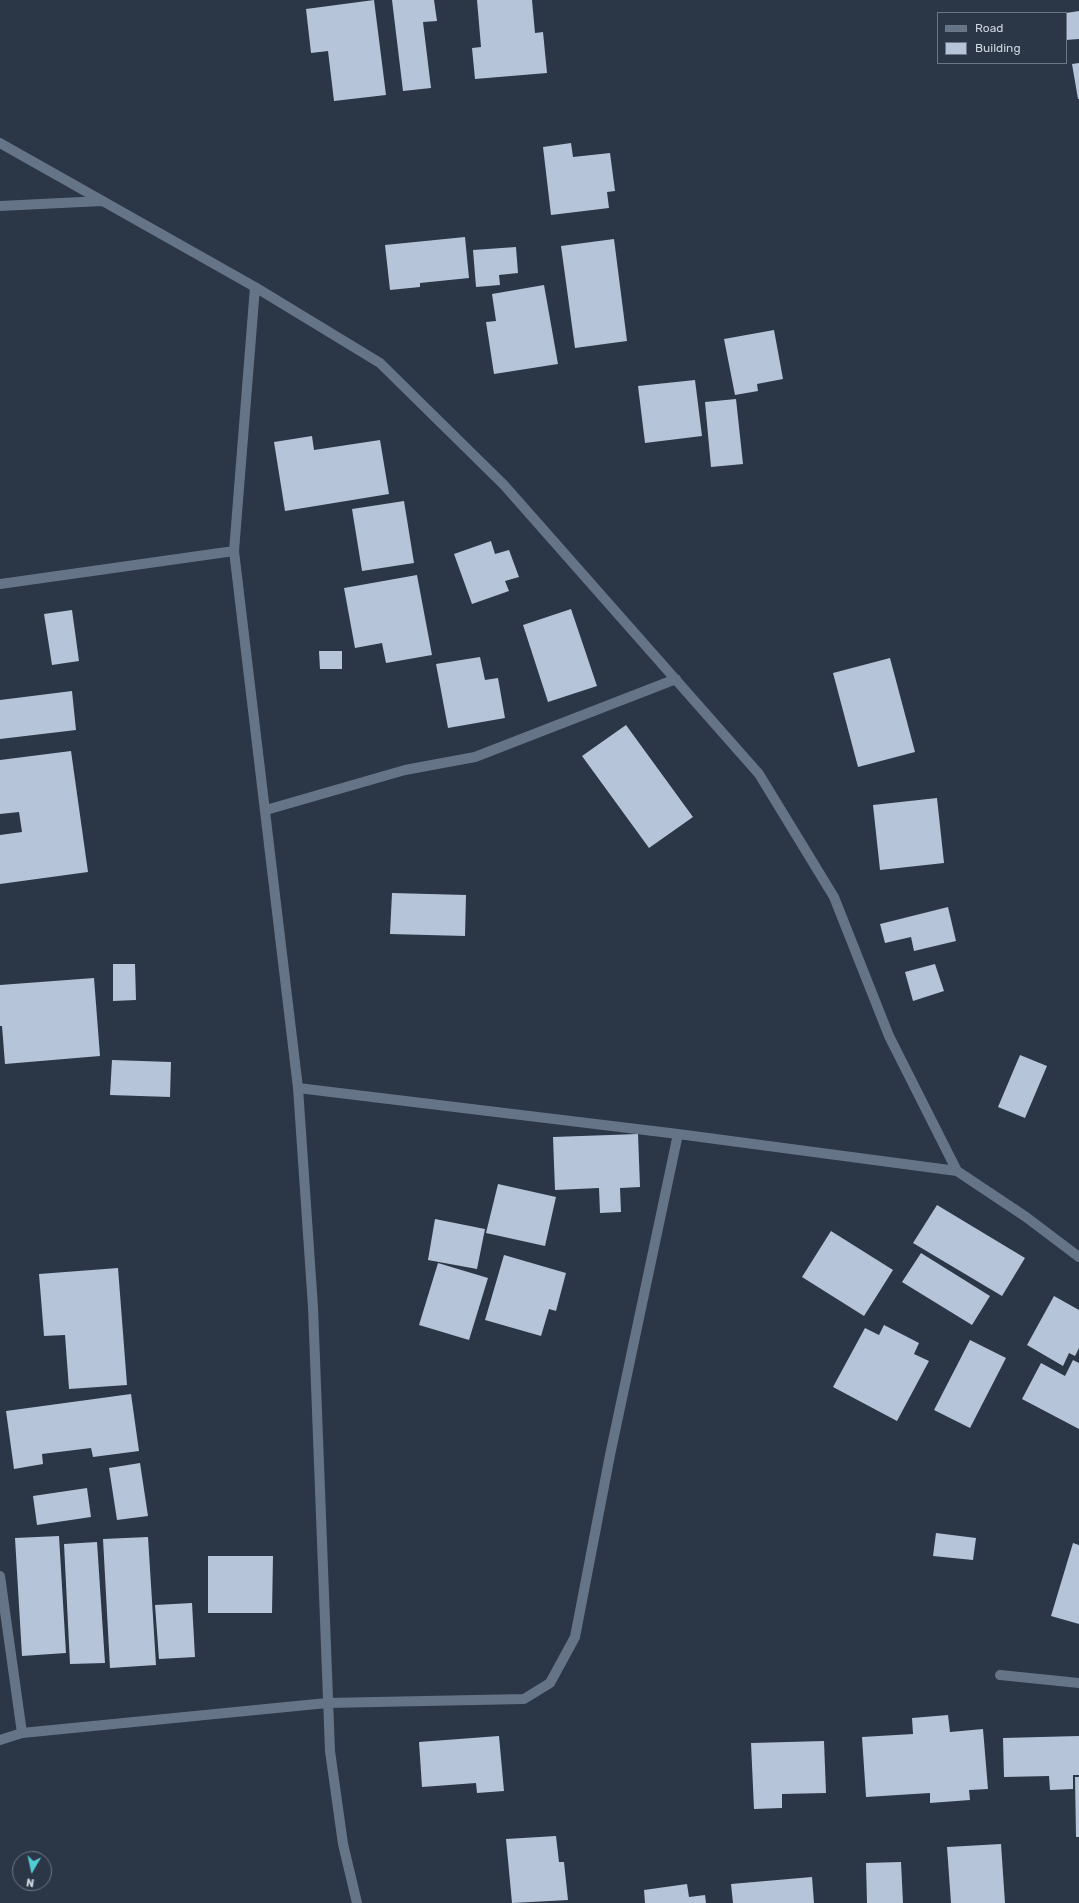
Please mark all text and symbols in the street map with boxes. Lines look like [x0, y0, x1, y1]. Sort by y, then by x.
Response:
legend [937, 12, 1067, 64]
text: Road [975, 21, 1003, 35]
text: Building [975, 41, 1021, 55]
north arrow [12, 1851, 52, 1891]
text: N [25, 1875, 35, 1889]

